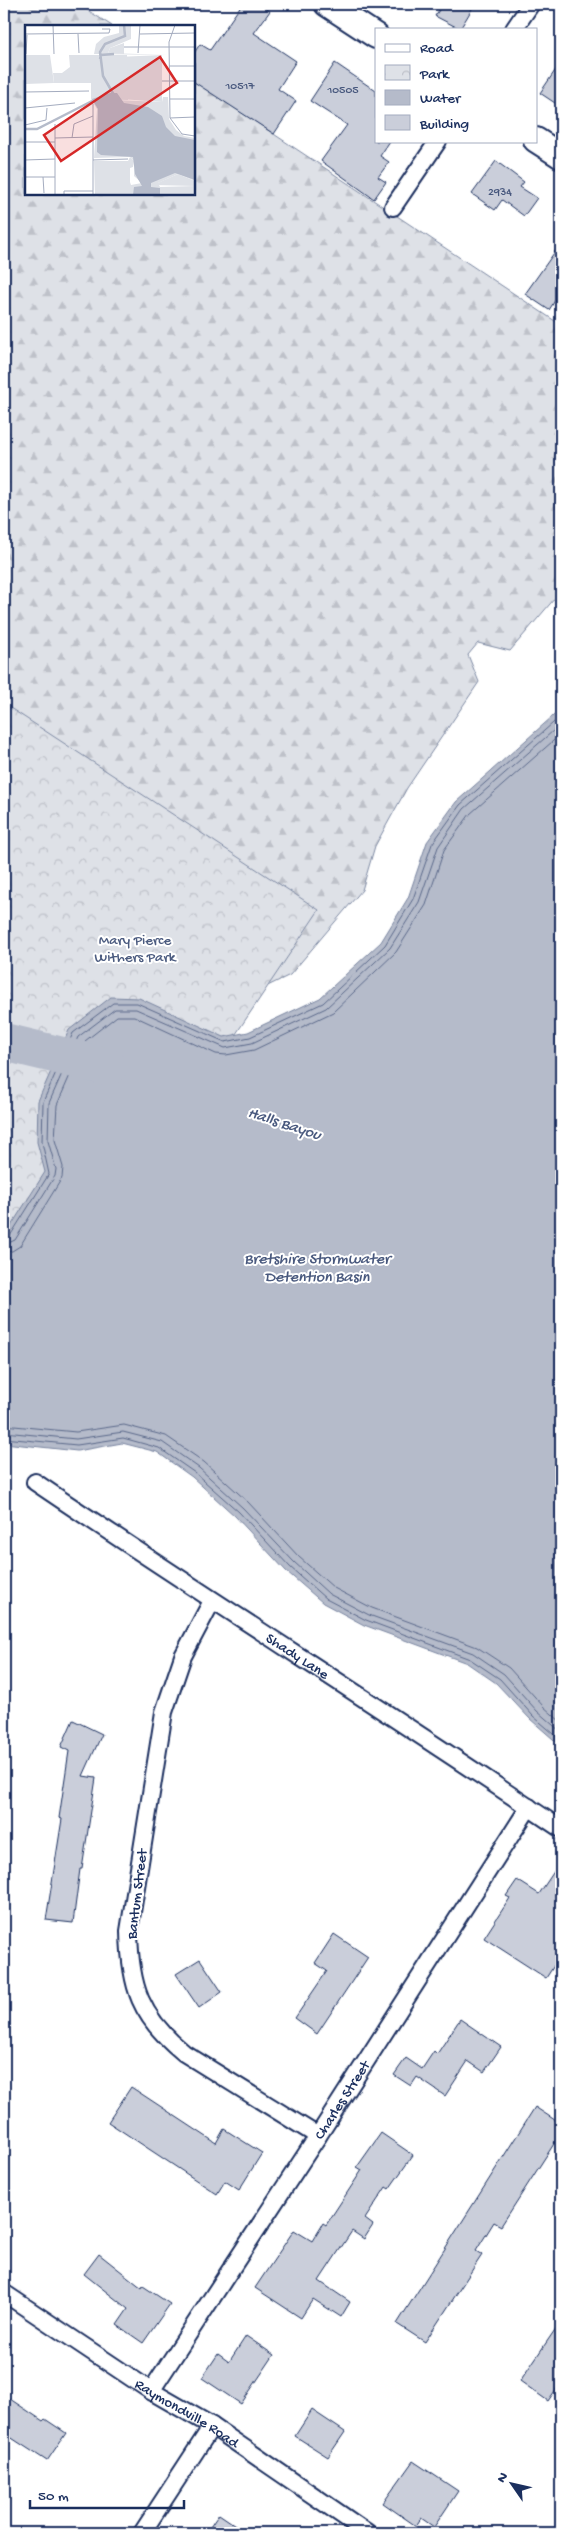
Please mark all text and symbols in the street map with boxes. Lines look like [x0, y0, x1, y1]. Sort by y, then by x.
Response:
inset map [25, 25, 195, 195]
legend [375, 28, 538, 142]
text: Road [420, 40, 454, 58]
text: Park [419, 66, 450, 84]
house number: 10517 [224, 80, 255, 94]
house number: 10505 [326, 84, 359, 98]
text: Water [420, 90, 462, 108]
text: Building [419, 116, 469, 134]
house number: 2934 [488, 186, 512, 200]
park label: Mary Pierce Withers Park [95, 932, 177, 967]
water label: Halls Bayou [245, 1105, 324, 1146]
water label: Bretshire Stormwater Detention Basin [244, 1251, 393, 1288]
street label: Shady Lane [262, 1630, 332, 1684]
street label: Bantum Street [123, 1846, 153, 1941]
street label: Charles Street [311, 2056, 376, 2143]
street label: Raymondville Road [131, 2376, 243, 2453]
north arrow [488, 2460, 538, 2510]
text: N [494, 2470, 513, 2487]
scale bar [30, 2477, 184, 2509]
text: 50 m [38, 2488, 69, 2506]

